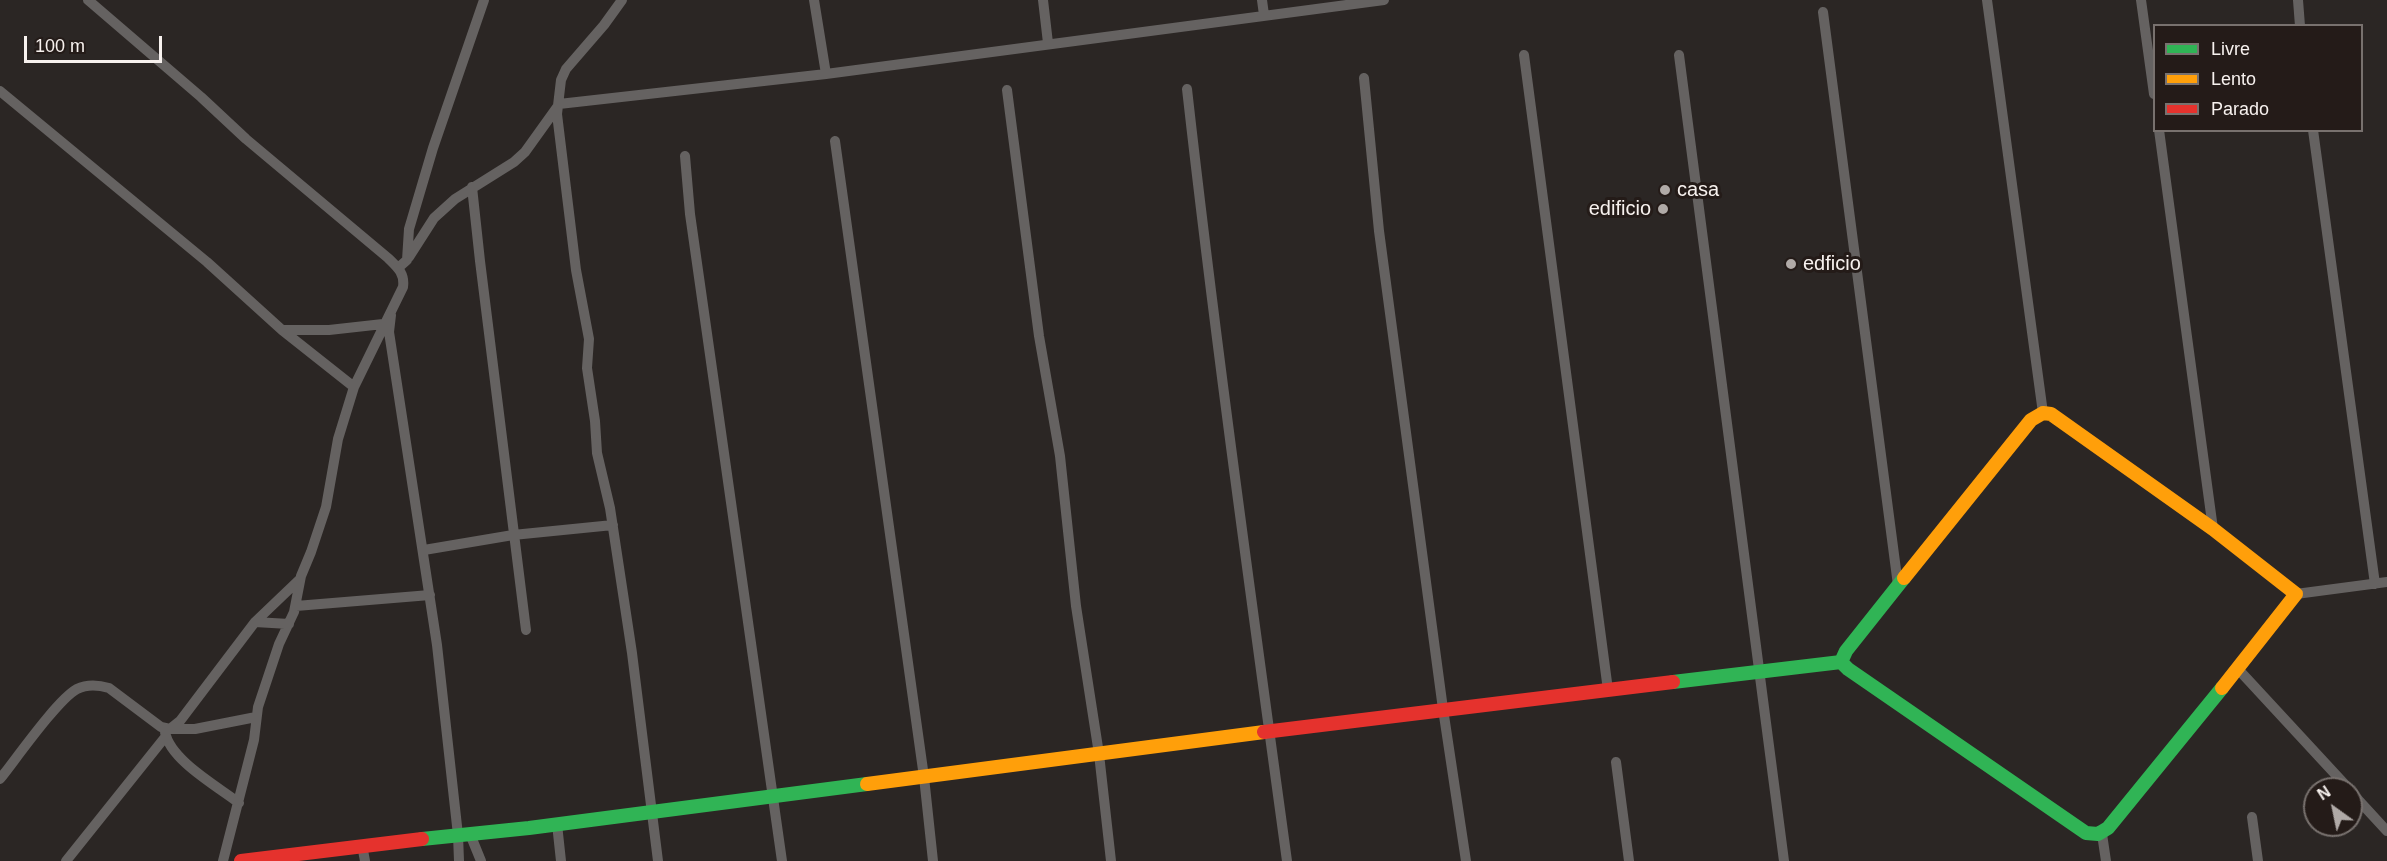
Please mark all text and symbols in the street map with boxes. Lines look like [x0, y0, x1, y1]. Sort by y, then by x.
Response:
scale bar [27, 24, 165, 62]
legend [2153, 24, 2363, 132]
text: 100 m [35, 36, 85, 56]
text: Livre [2211, 39, 2250, 59]
text: Lento [2211, 69, 2256, 89]
text: Parado [2211, 99, 2269, 119]
place label: casa [1677, 178, 1719, 202]
marker: casa [1658, 183, 1672, 197]
place label: edificio [1589, 197, 1651, 221]
marker: edificio [1656, 202, 1670, 216]
place label: edficio [1803, 252, 1861, 276]
marker: edficio [1784, 257, 1798, 271]
north arrow [2303, 777, 2363, 837]
text: N [2315, 783, 2333, 803]

